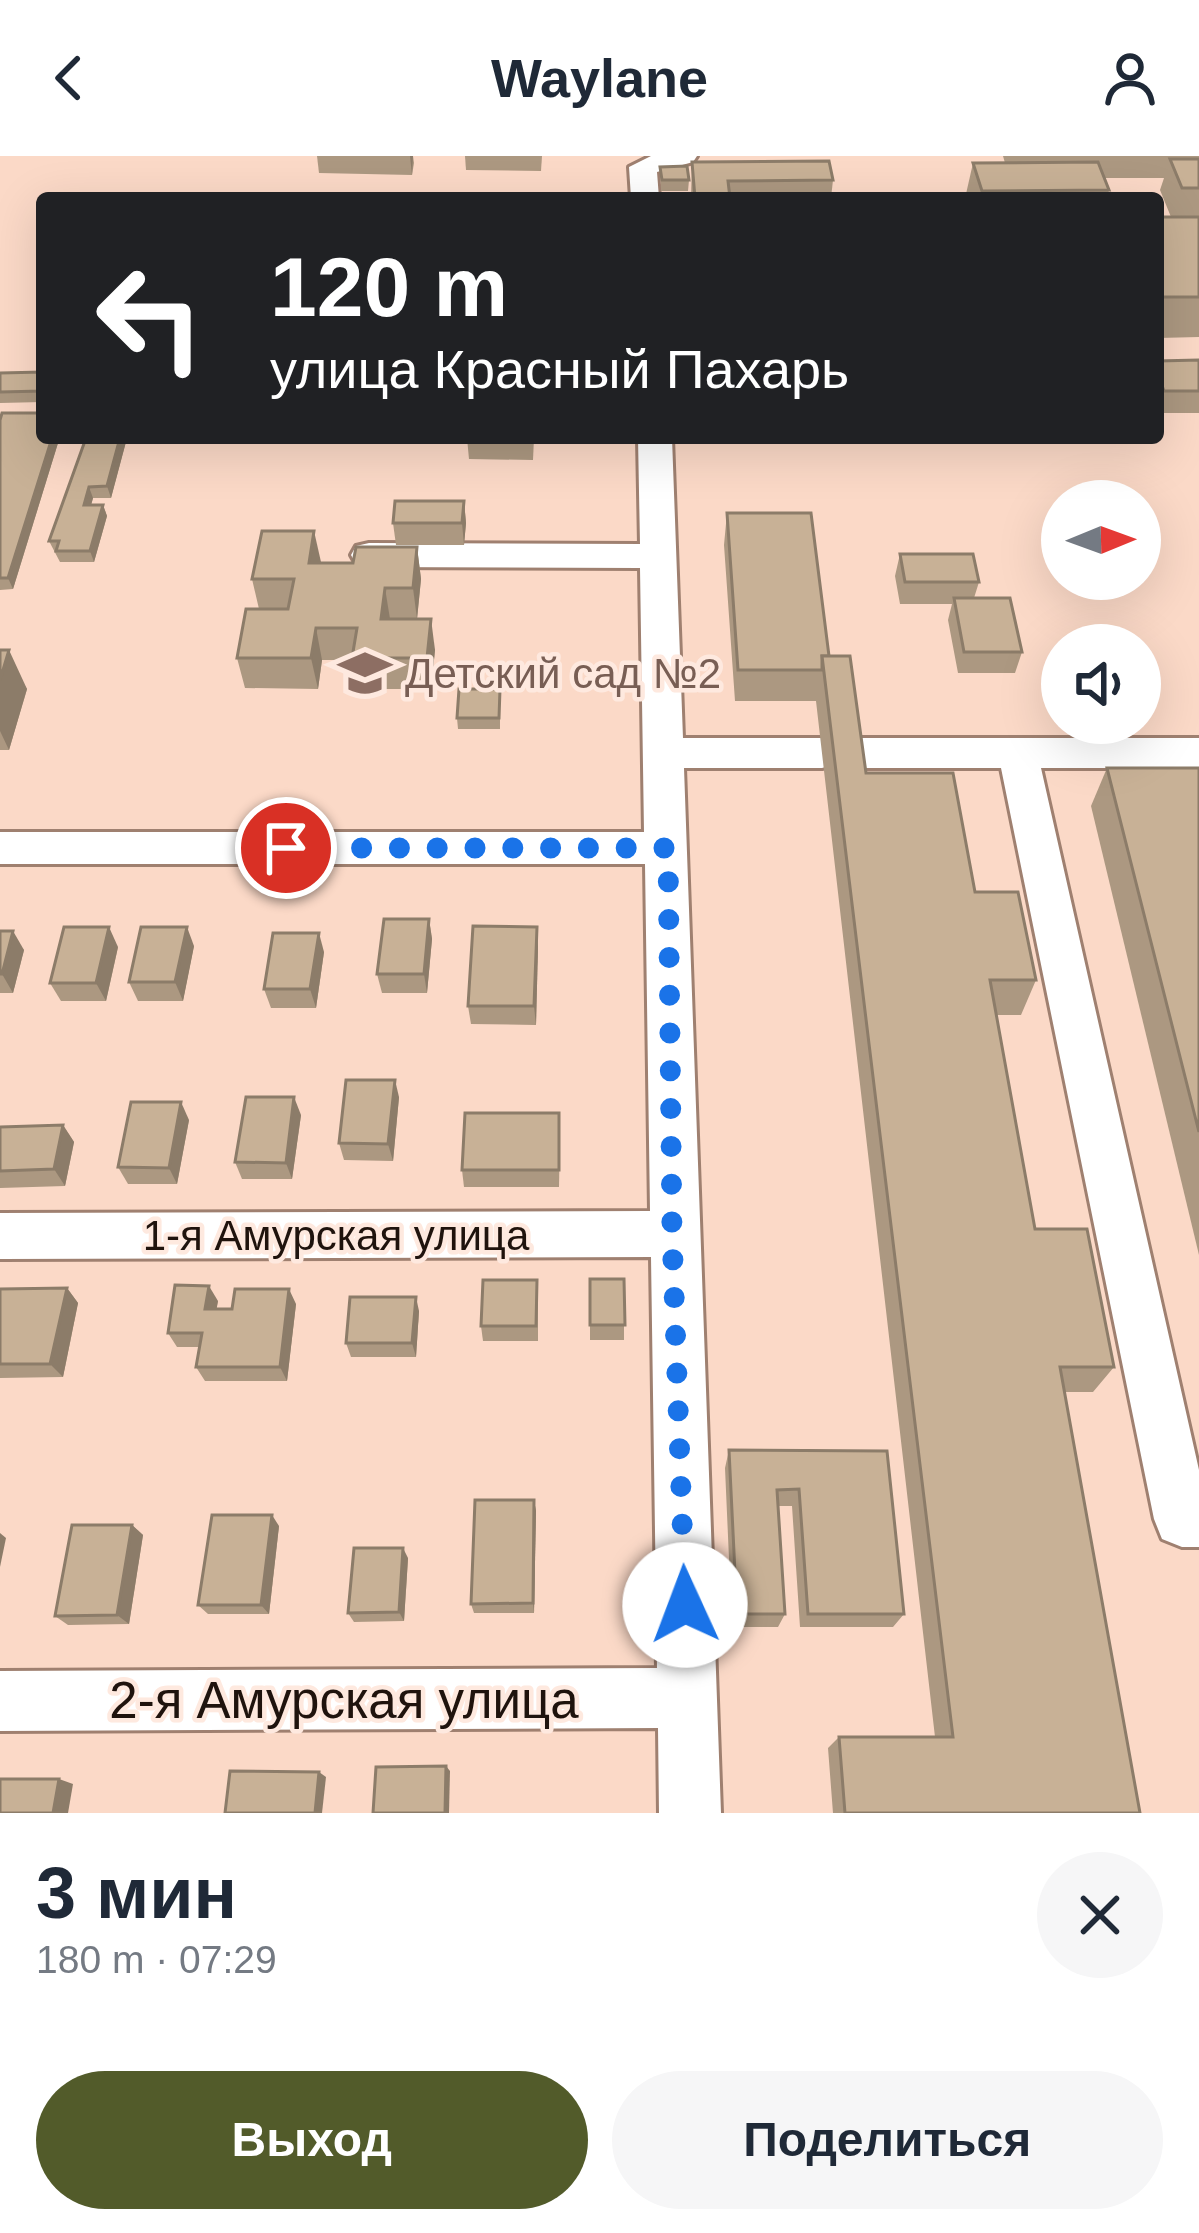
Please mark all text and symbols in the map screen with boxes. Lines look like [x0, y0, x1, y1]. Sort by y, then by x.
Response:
icon: back [36, 45, 102, 111]
icon: person [1097, 45, 1163, 111]
text: Waylane [491, 48, 708, 108]
icon: left [72, 240, 228, 396]
text: 120 m [270, 240, 508, 334]
text: улица Красный Пахарь [270, 339, 849, 399]
north arrow [1041, 480, 1161, 600]
map controls [1041, 480, 1161, 744]
button: sound [1041, 624, 1161, 744]
school or university icon: Детский сад №2 [336, 644, 394, 702]
place label: Детский сад №2 [405, 650, 721, 697]
pin [235, 797, 337, 899]
icon: arrive [253, 815, 319, 881]
street label: 1-я Амурская улица [143, 1212, 530, 1259]
position arrow [622, 1542, 748, 1668]
street label: 2-я Амурская улица [109, 1672, 579, 1729]
button: close [1037, 1852, 1163, 1978]
text: 3 мин [36, 1853, 237, 1933]
text: 180 m · 07:29 [36, 1938, 277, 1981]
button: Выход [36, 2071, 588, 2209]
button: Поделиться [612, 2071, 1163, 2209]

